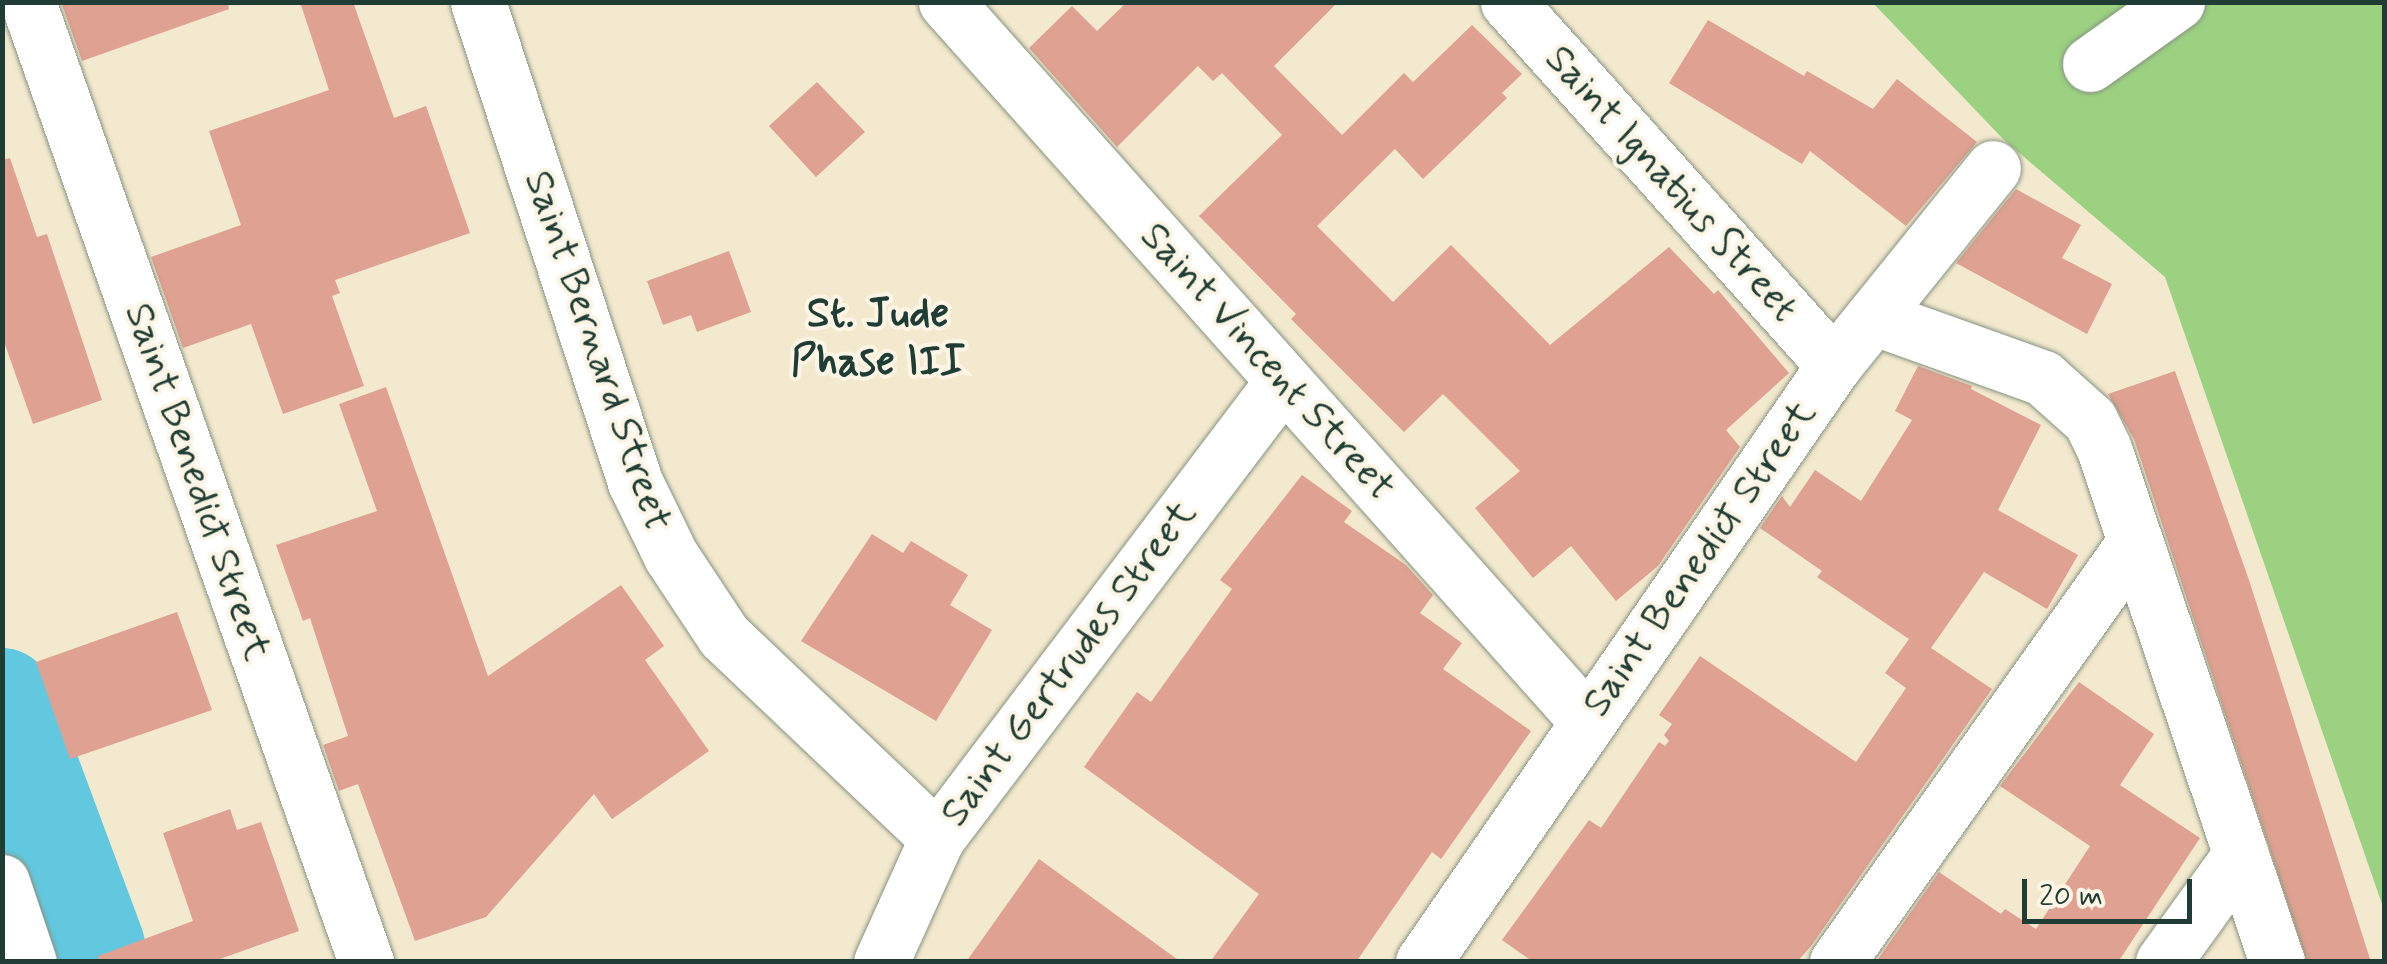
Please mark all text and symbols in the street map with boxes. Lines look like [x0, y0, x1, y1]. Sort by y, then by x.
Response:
street label: Saint Ignatius Street [1530, 31, 1812, 337]
street label: Saint Bernard Street [513, 166, 681, 536]
street label: Saint Vincent Street [1130, 214, 1404, 510]
district label: St. Jude Phase III [791, 290, 965, 388]
street label: Saint Benedict Street [113, 297, 281, 667]
street label: Saint Benedict Street [1573, 392, 1827, 726]
street label: Saint Gertrudes Street [931, 492, 1207, 836]
scale bar [2027, 859, 2197, 921]
text: 20 m [2039, 877, 2103, 916]

